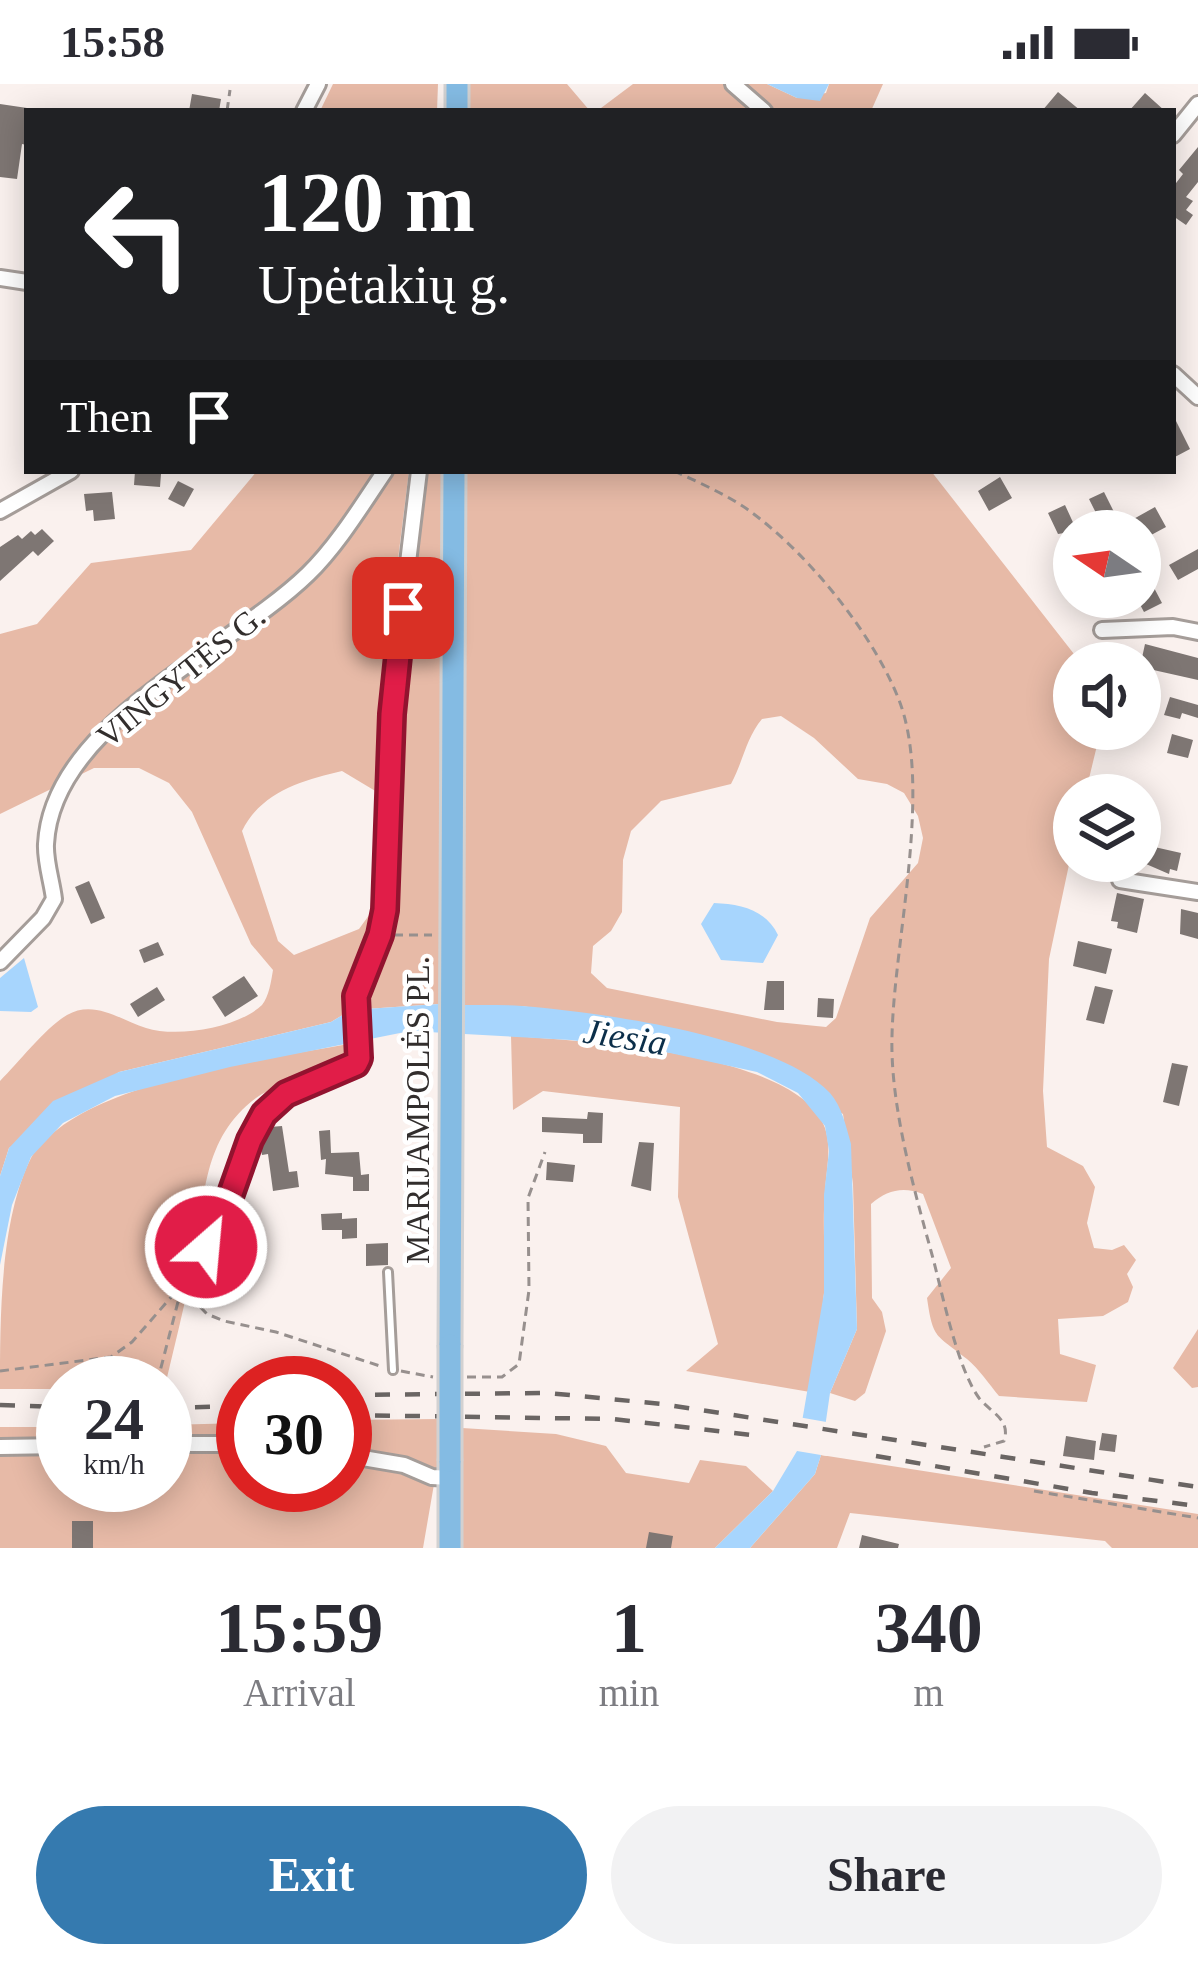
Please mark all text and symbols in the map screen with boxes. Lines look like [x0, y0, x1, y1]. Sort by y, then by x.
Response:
text: 15:58 [60, 17, 165, 67]
icon: left [60, 156, 216, 312]
text: 120 m [258, 156, 475, 249]
text: Upėtakių g. [258, 255, 510, 315]
icon: arrive [176, 384, 242, 450]
text: Then [60, 392, 152, 442]
north arrow [1053, 510, 1161, 618]
map controls [1053, 510, 1161, 882]
pin [352, 557, 454, 659]
icon: arrive [370, 575, 436, 641]
street label: VINGYTĖS G. [90, 597, 272, 755]
button: sound [1053, 642, 1161, 750]
button: layers [1053, 774, 1161, 882]
street label: MARIJAMPOLĖS PL. [400, 956, 436, 1264]
water label: Jiesia [580, 1011, 670, 1063]
position arrow [143, 1184, 269, 1310]
speed limit sign: 30 [216, 1356, 372, 1512]
text: 24 [84, 1386, 144, 1452]
text: km/h [83, 1447, 145, 1480]
text: 15:59 [215, 1588, 383, 1668]
text: 1 [611, 1588, 647, 1668]
text: 340 [875, 1588, 983, 1668]
text: Arrival [243, 1671, 356, 1714]
text: min [599, 1671, 659, 1714]
text: m [913, 1671, 944, 1714]
button: Exit [36, 1806, 587, 1944]
button: Share [611, 1806, 1162, 1944]

